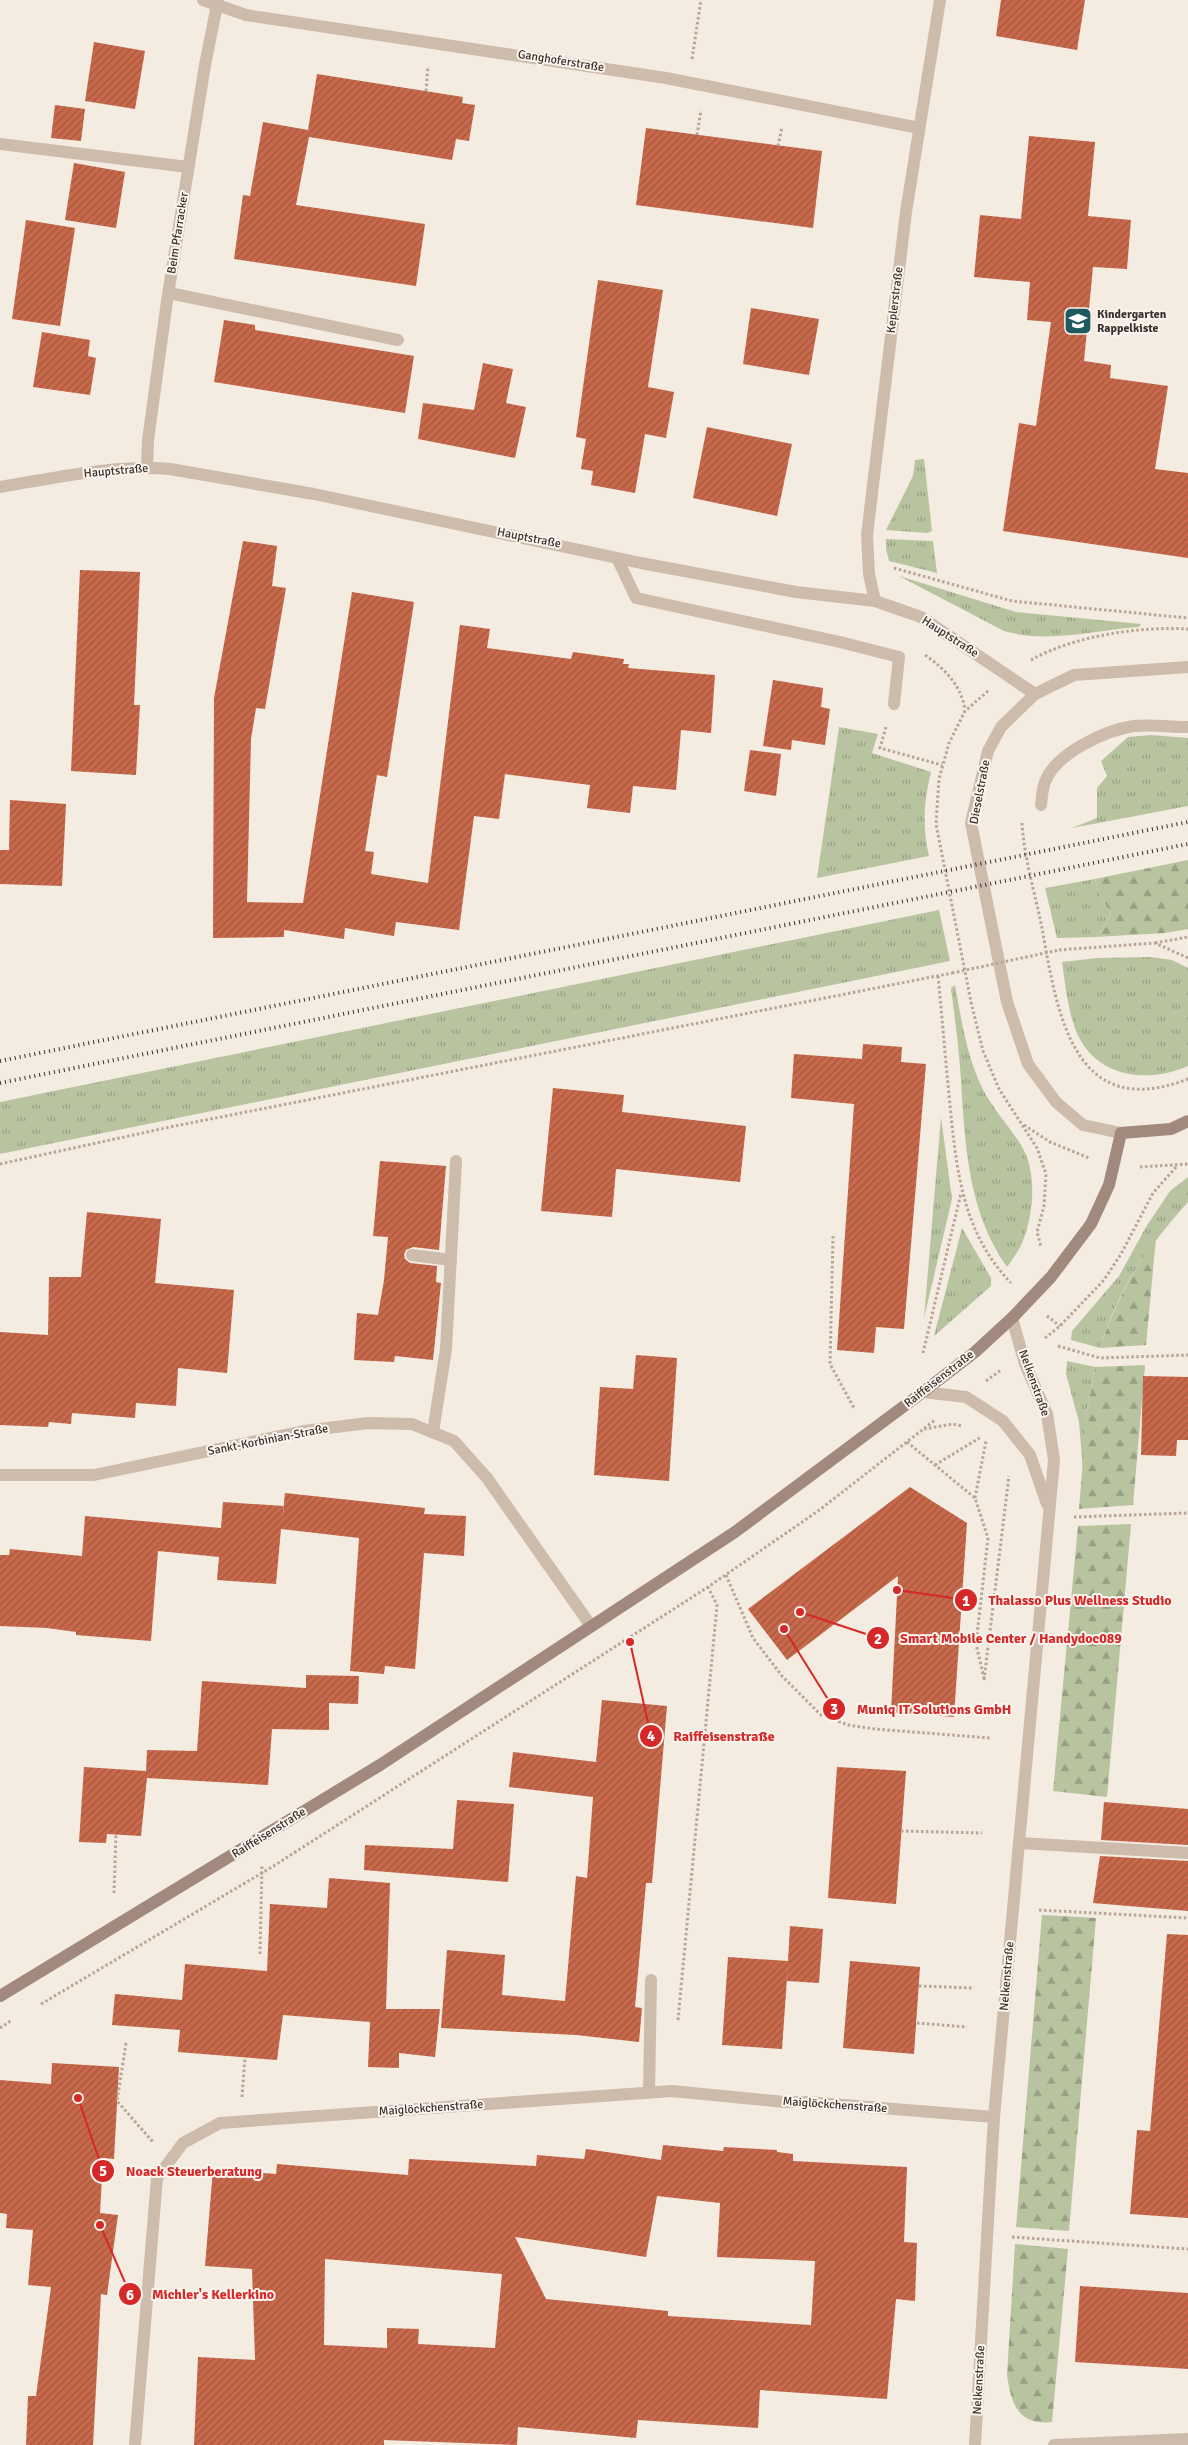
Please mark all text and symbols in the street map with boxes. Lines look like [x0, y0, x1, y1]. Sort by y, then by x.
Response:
street label: Ganghoferstraße [517, 47, 605, 75]
street label: Beim Pfarracker [164, 191, 192, 275]
street label: Keplerstraße [884, 266, 906, 334]
school or university icon: Kindergarten Rappelkiste [1063, 306, 1093, 336]
place label: Kindergarten Rappelkiste [1097, 307, 1167, 336]
street label: Hauptstraße [83, 461, 149, 481]
street label: Hauptstraße [496, 524, 562, 552]
street label: Hauptstraße [919, 613, 981, 661]
street label: Dieselstraße [966, 759, 994, 825]
street label: Raiffeisenstraße [901, 1347, 977, 1411]
street label: Nelkenstraße [1015, 1348, 1053, 1418]
street label: Sankt-Korbinian-Straße [207, 1421, 329, 1459]
callout: Thalasso Plus Wellness Studio [954, 1586, 1182, 1615]
text: 1 [962, 1592, 970, 1610]
text: Thalasso Plus Wellness Studio [988, 1592, 1172, 1609]
callout: Smart Mobile Center / Handydoc089 [865, 1624, 1132, 1653]
text: 2 [874, 1630, 882, 1648]
text: Smart Mobile Center / Handydoc089 [900, 1630, 1122, 1647]
callout: Muniq IT Solutions GmbH [821, 1694, 1021, 1723]
text: 3 [830, 1700, 838, 1718]
text: Muniq IT Solutions GmbH [857, 1701, 1011, 1718]
callout: Raiffeisenstraße [638, 1721, 784, 1750]
text: 4 [647, 1727, 655, 1745]
text: Raiffeisenstraße [673, 1728, 775, 1745]
street label: Raiffeisenstraße [229, 1804, 309, 1862]
street label: Nelkenstraße [997, 1941, 1017, 2011]
street label: Maiglöckchenstraße [782, 2094, 888, 2116]
street label: Maiglöckchenstraße [378, 2097, 484, 2119]
callout: Noack Steuerberatung [90, 2157, 272, 2186]
text: 5 [99, 2162, 107, 2180]
text: Noack Steuerberatung [126, 2163, 263, 2180]
callout: Michler's Kellerkino [117, 2280, 284, 2309]
text: 6 [126, 2286, 134, 2304]
text: Michler's Kellerkino [152, 2286, 274, 2303]
street label: Nelkenstraße [970, 2345, 988, 2415]

